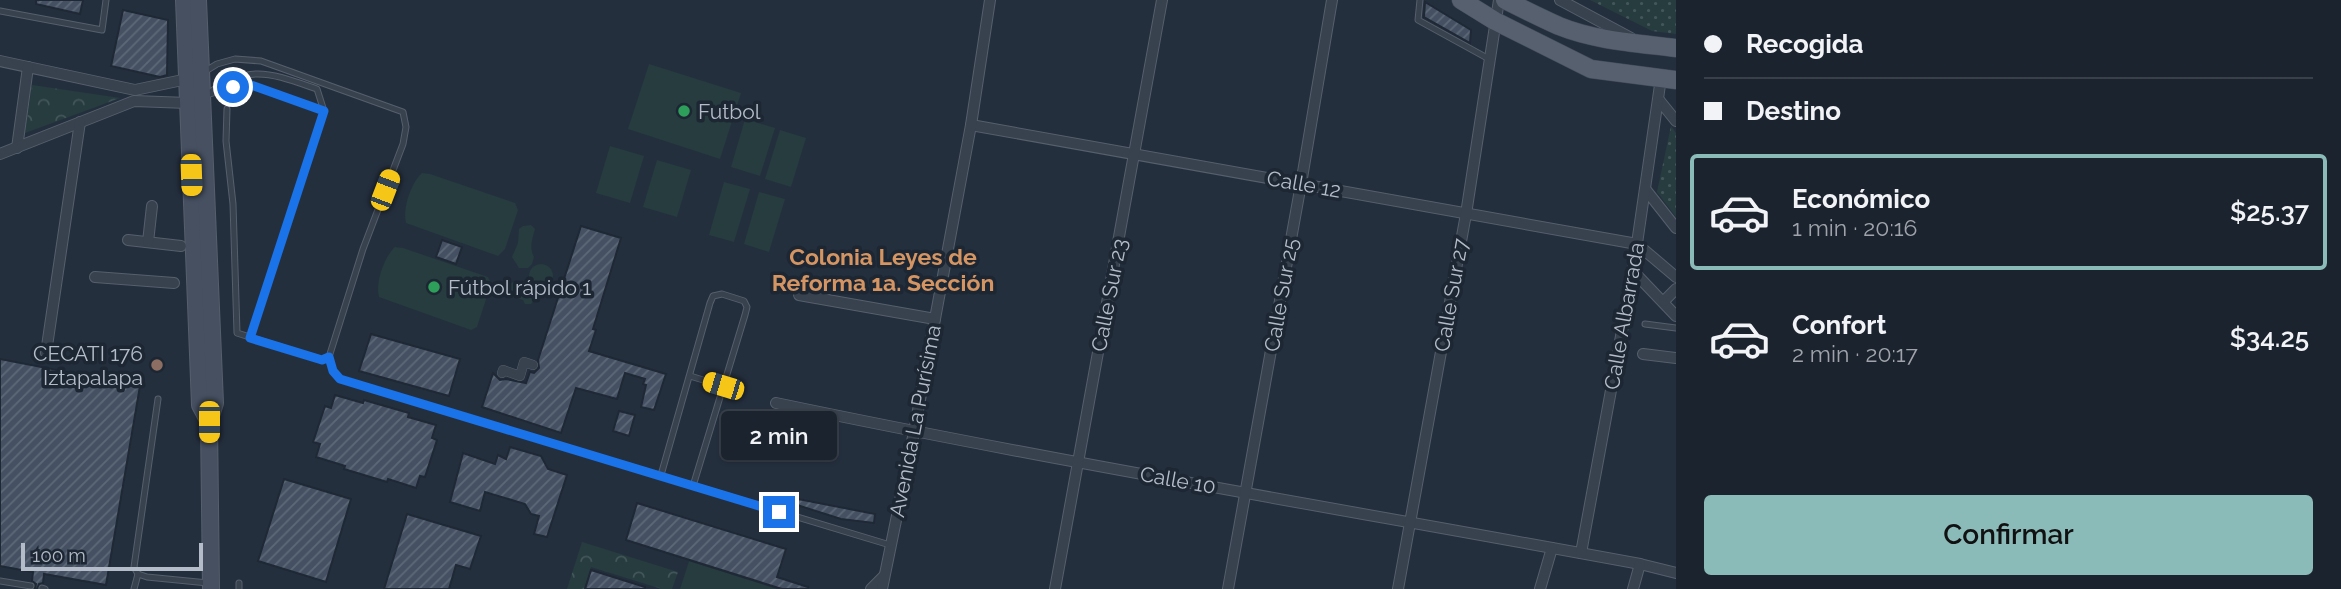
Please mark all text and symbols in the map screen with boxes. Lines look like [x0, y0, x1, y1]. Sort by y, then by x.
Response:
text: Recogida [1746, 29, 1864, 59]
route start [217, 71, 249, 103]
text: Destino [1746, 96, 1841, 126]
place label: Futbol [698, 99, 761, 124]
marker: Futbol [676, 103, 692, 119]
car [180, 154, 203, 196]
street label: Calle 12 [1265, 165, 1343, 203]
car [368, 167, 403, 213]
icon: car [1708, 181, 1771, 244]
text: Económico [1792, 184, 1930, 214]
text: $25.37 [2230, 197, 2309, 227]
text: 1 min · 20:16 [1792, 214, 1917, 241]
street label: Calle Sur 23 [1086, 236, 1132, 354]
street label: Calle Sur 25 [1259, 236, 1303, 354]
street label: Calle Sur 27 [1429, 236, 1473, 354]
street label: Calle Albarrada [1599, 240, 1649, 392]
district label: Colonia Leyes de Reforma 1a. Sección [772, 243, 994, 296]
place label: Fútbol rápido 1 [448, 275, 591, 300]
marker: Fútbol rápido 1 [426, 279, 442, 295]
icon: car [1708, 307, 1771, 370]
text: Confort [1792, 310, 1886, 340]
street label: Avenida La Purísima [884, 323, 946, 519]
text: $34.25 [2230, 323, 2309, 353]
text: 2 min · 20:17 [1792, 340, 1918, 367]
place label: CECATI 176 Iztapalapa [33, 341, 143, 390]
marker: CECATI 176 Iztapalapa [149, 357, 165, 373]
car [700, 370, 747, 402]
car [199, 401, 220, 443]
callout: 2 min [721, 410, 837, 460]
text: 2 min [750, 422, 808, 449]
street label: Calle 10 [1138, 461, 1218, 499]
button: Confirmar [1704, 495, 2313, 575]
route end [763, 496, 795, 528]
scale bar [21, 540, 203, 572]
text: 100 m [32, 544, 86, 566]

